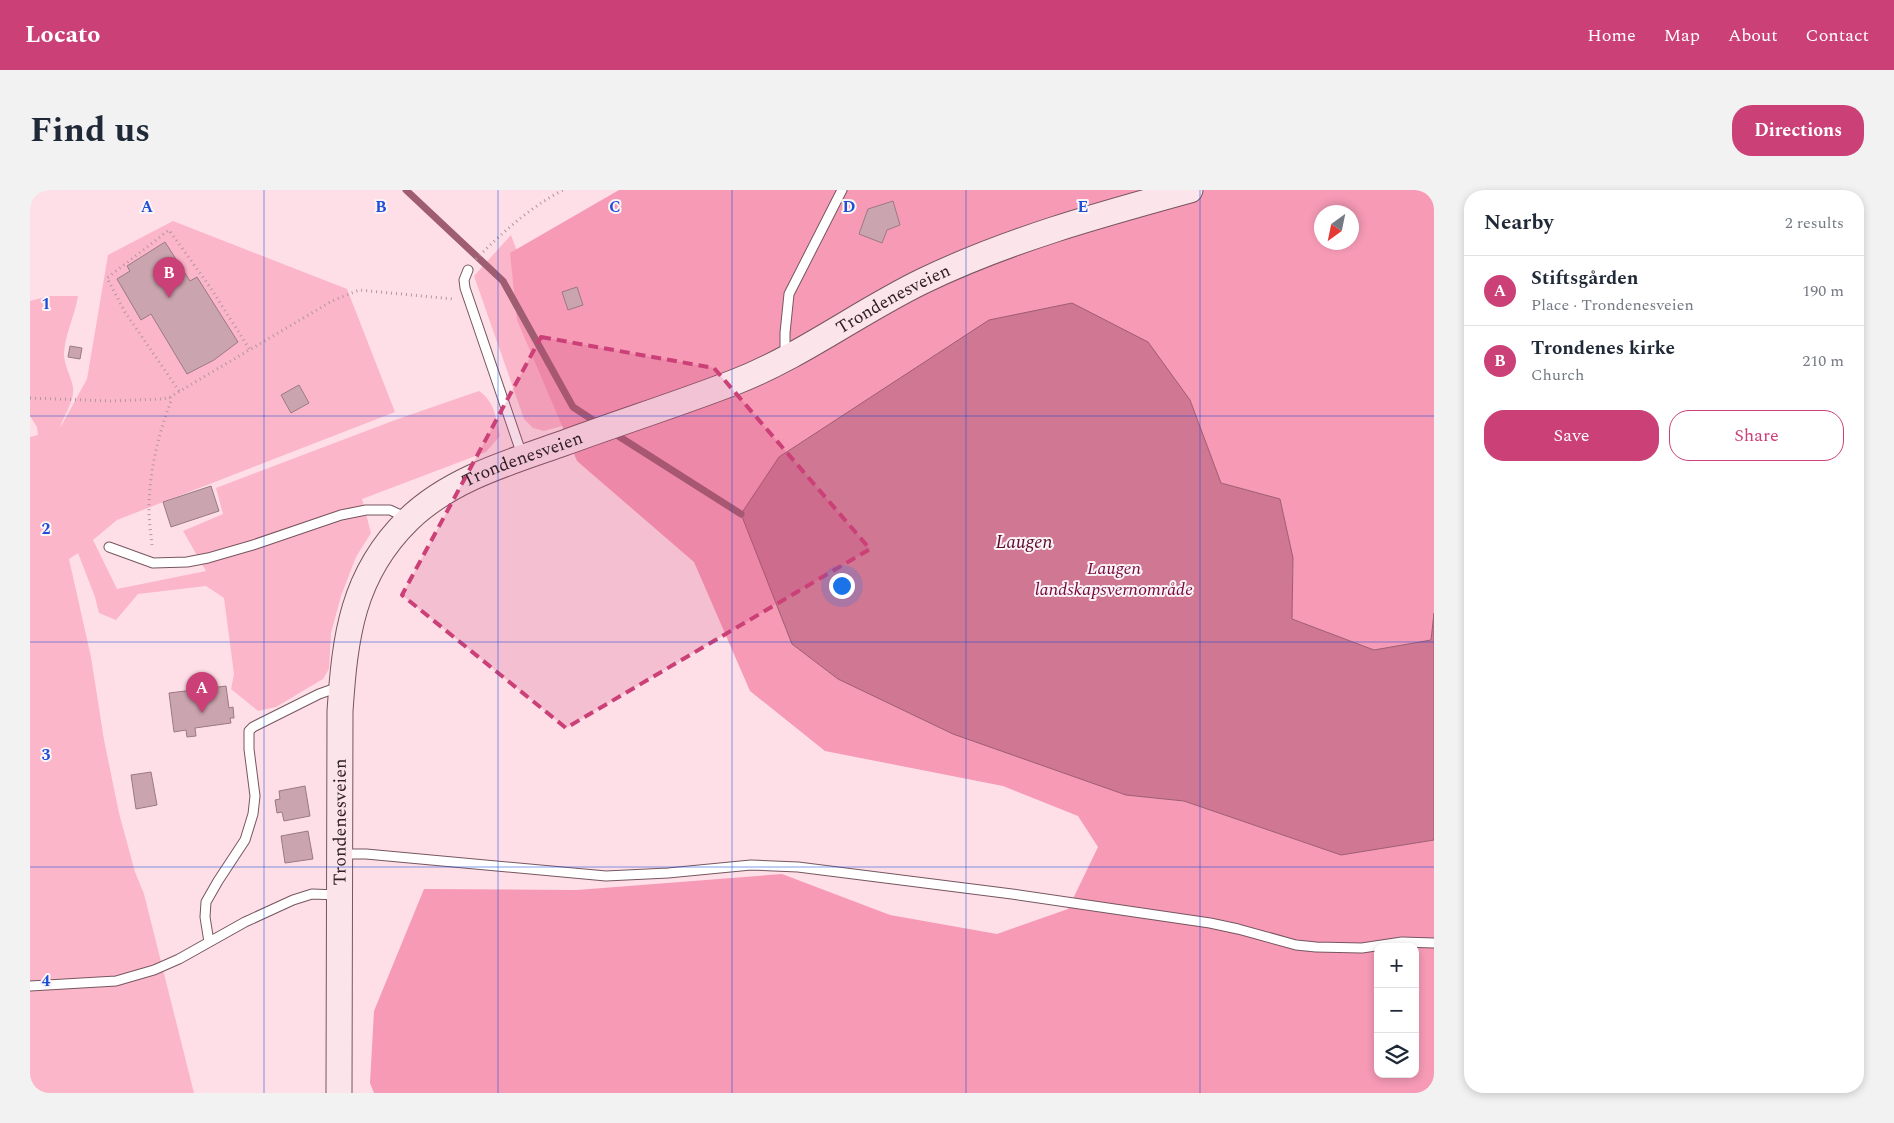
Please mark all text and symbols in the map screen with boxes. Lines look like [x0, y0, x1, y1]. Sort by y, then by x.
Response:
text: Locato [25, 17, 100, 53]
text: Home [1587, 22, 1636, 49]
text: Map [1664, 22, 1700, 49]
text: About [1728, 22, 1778, 49]
text: Contact [1806, 22, 1869, 49]
text: Find us [30, 104, 150, 157]
button: Directions [1732, 105, 1864, 156]
text: A [141, 195, 154, 219]
text: B [375, 195, 387, 219]
text: C [609, 195, 621, 219]
text: D [843, 195, 856, 219]
text: E [1078, 195, 1088, 219]
north arrow [1314, 205, 1359, 250]
text: Nearby [1484, 207, 1554, 239]
text: 2 results [1785, 211, 1844, 235]
pin: B [153, 257, 185, 298]
street label: Trondenesveien [830, 257, 955, 341]
text: Stiftsgården [1531, 264, 1639, 293]
text: A [1494, 279, 1506, 303]
text: 190 m [1802, 279, 1844, 303]
text: 1 [42, 292, 50, 316]
text: Place · Trondenesveien [1531, 293, 1694, 317]
text: Trondenes kirke [1531, 334, 1675, 363]
text: B [1494, 349, 1506, 373]
text: 210 m [1802, 349, 1844, 373]
text: Church [1531, 363, 1584, 387]
button: Save [1484, 410, 1659, 461]
button: Share [1669, 410, 1844, 461]
street label: Trondenesveien [457, 424, 586, 494]
text: 2 [42, 517, 51, 541]
water label: Laugen [995, 528, 1053, 557]
park label: Laugen landskapsvernområde [1035, 555, 1193, 603]
your location [829, 573, 855, 599]
pin: A [186, 672, 218, 713]
text: 3 [42, 743, 51, 767]
street label: Trondenesveien [326, 758, 353, 886]
map controls [1374, 943, 1419, 1078]
button: + [1374, 943, 1419, 988]
text: 4 [42, 969, 51, 993]
button: − [1374, 988, 1419, 1033]
button: layers [1374, 1033, 1419, 1078]

